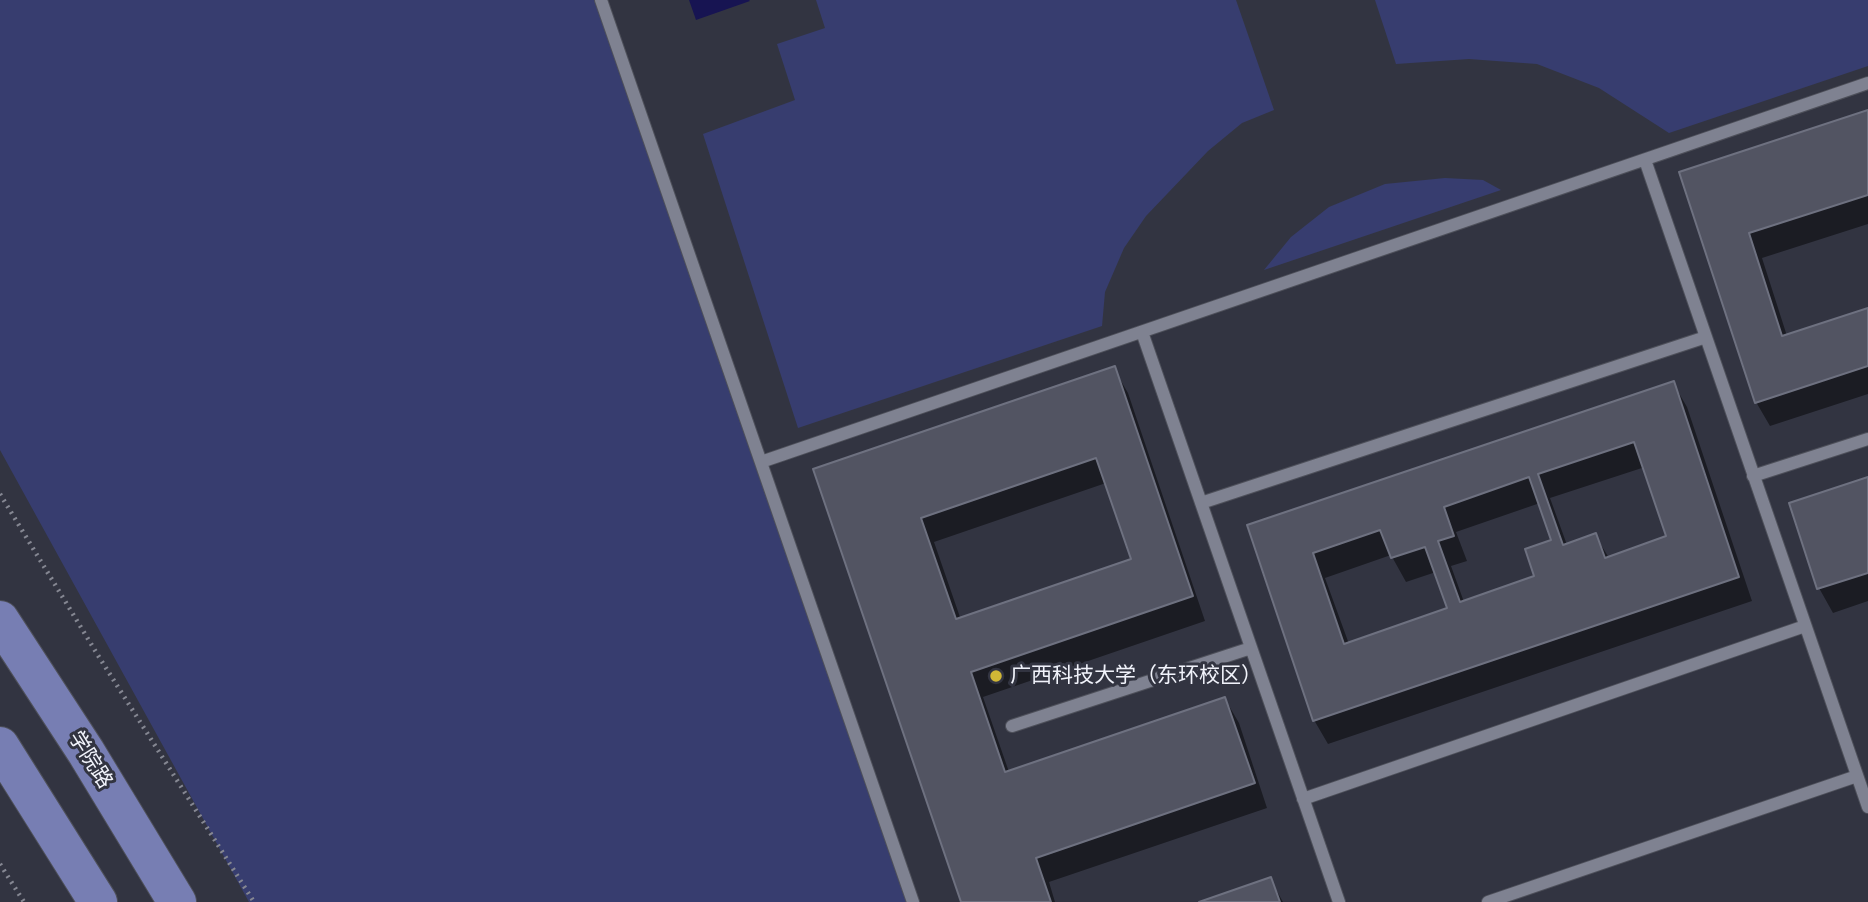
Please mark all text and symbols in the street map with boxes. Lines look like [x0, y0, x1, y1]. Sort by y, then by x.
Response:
place label: 广西科技大学（东环校区） [1010, 663, 1262, 689]
marker: 广西科技大学（东环校区） [988, 668, 1004, 684]
street label: 学院路 [63, 727, 117, 793]

